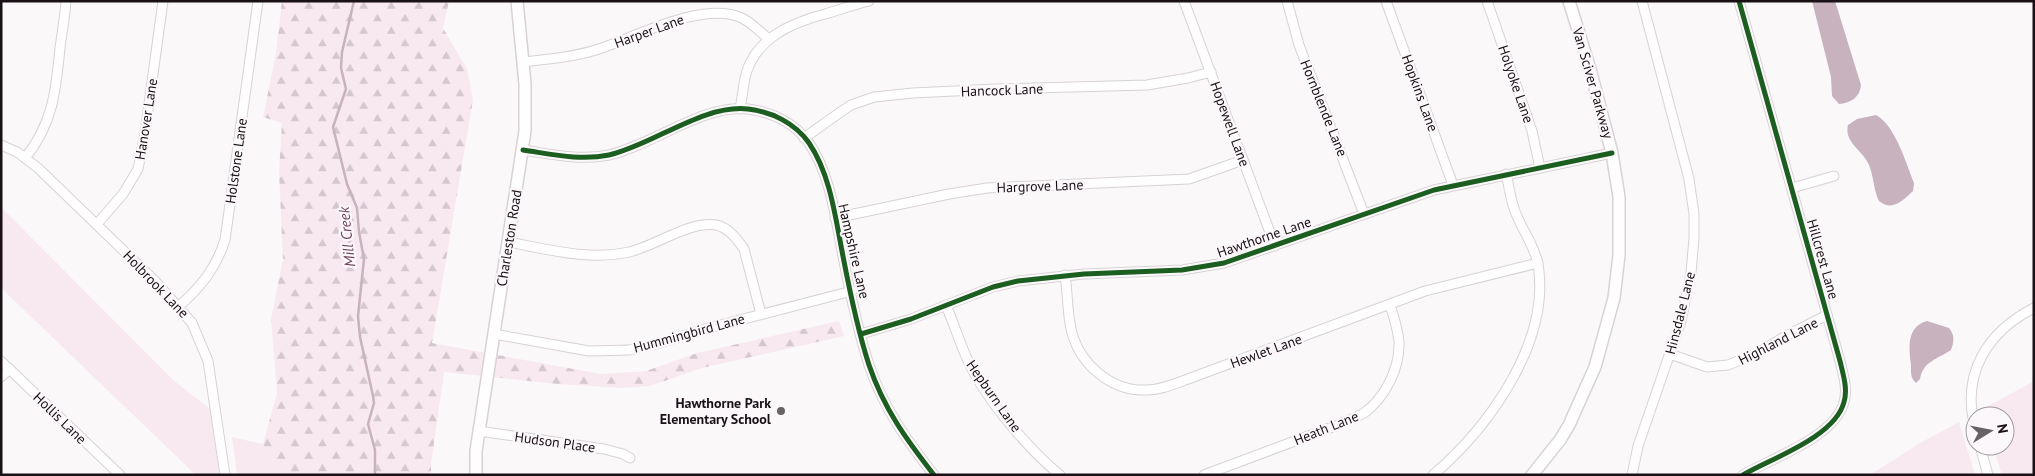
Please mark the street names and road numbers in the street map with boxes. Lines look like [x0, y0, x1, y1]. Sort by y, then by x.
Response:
street label: Harper Lane [612, 10, 686, 52]
street label: Van Sciver Parkway [1568, 24, 1618, 141]
street label: Holyoke Lane [1494, 43, 1538, 125]
street label: Hopkins Lane [1398, 52, 1442, 134]
street label: Hornblende Lane [1296, 57, 1352, 159]
street label: Hanover Lane [131, 77, 161, 161]
street label: Hopewell Lane [1206, 79, 1254, 169]
street label: Hancock Lane [960, 80, 1044, 100]
street label: Holstone Lane [221, 117, 251, 205]
street label: Hargrove Lane [996, 175, 1084, 197]
street label: Charleston Road [492, 188, 526, 288]
street label: Hampshire Lane [834, 202, 874, 300]
street label: Hawthorne Lane [1215, 212, 1313, 262]
street label: Hillcrest Lane [1803, 217, 1843, 301]
street label: Holbrook Lane [119, 246, 193, 322]
street label: Hinsdale Lane [1661, 270, 1699, 356]
street label: Hummingbird Lane [631, 309, 747, 357]
street label: Highland Lane [1735, 313, 1821, 369]
street label: Hewlet Lane [1228, 330, 1304, 372]
street label: Hepburn Lane [963, 356, 1025, 436]
street label: Hollis Lane [30, 388, 90, 448]
street label: Heath Lane [1291, 407, 1361, 449]
street label: Hudson Place [514, 427, 596, 457]

